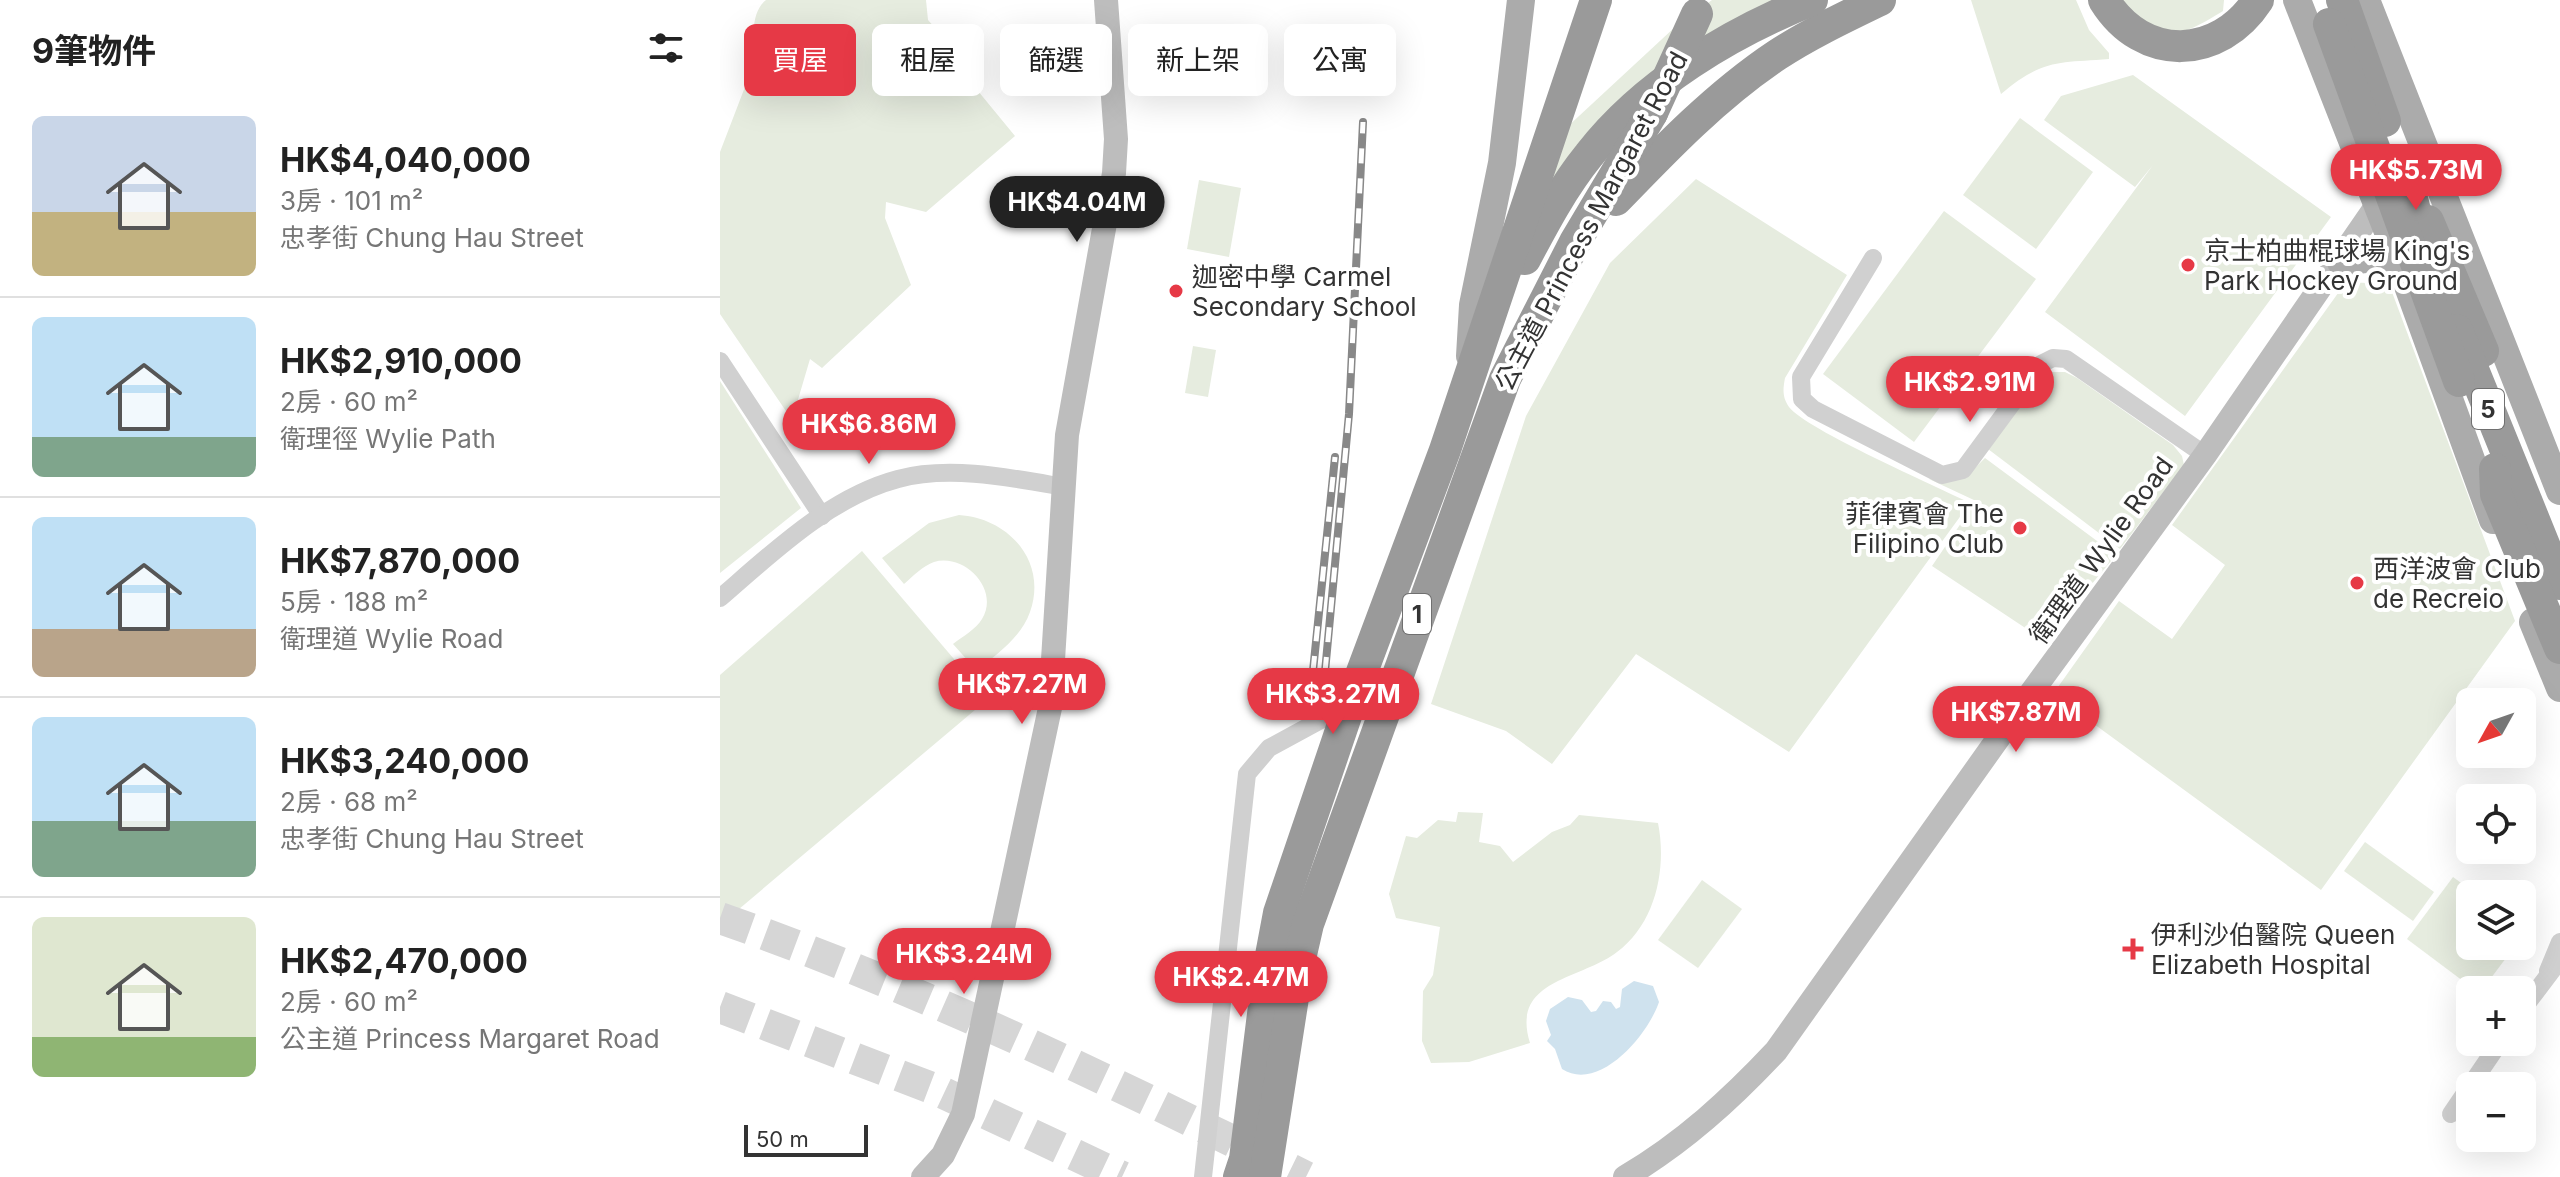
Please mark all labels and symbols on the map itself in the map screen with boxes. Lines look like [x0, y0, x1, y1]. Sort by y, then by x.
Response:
street label: 公主道 Princess Margaret Road [1488, 46, 1694, 396]
pin: HK$5.73M [2333, 144, 2499, 212]
pin: HK$4.04M [994, 176, 1160, 244]
place label: 京士柏曲棍球場 King's Park Hockey Ground [2204, 235, 2470, 296]
marker: 京士柏曲棍球場 King's Park Hockey Ground [2179, 256, 2197, 274]
place label: 迦密中學 Carmel Secondary School [1192, 261, 1417, 322]
marker: 迦密中學 Carmel Secondary School [1167, 282, 1185, 300]
pin: HK$2.91M [1887, 356, 2053, 424]
road number: 5 [2472, 389, 2504, 429]
pin: HK$6.86M [786, 398, 952, 466]
street label: 衛理道 Wylie Road [2023, 451, 2179, 649]
place label: 菲律賓會 The Filipino Club [1845, 498, 2004, 559]
marker: 菲律賓會 The Filipino Club [2011, 519, 2029, 537]
place label: 西洋波會 Club de Recreio [2373, 553, 2541, 614]
marker: 西洋波會 Club de Recreio [2348, 574, 2366, 592]
road number: 1 [1403, 594, 1431, 634]
pin: HK$7.27M [939, 658, 1105, 726]
pin: HK$3.27M [1250, 668, 1416, 736]
pin: HK$7.87M [1933, 686, 2099, 754]
north arrow [2456, 688, 2536, 768]
place label: 伊利沙伯醫院 Queen Elizabeth Hospital [2151, 919, 2395, 980]
pin: HK$3.24M [881, 928, 1047, 996]
marker: 伊利沙伯醫院 Queen Elizabeth Hospital [2122, 938, 2144, 960]
pin: HK$2.47M [1158, 951, 1324, 1019]
scale bar [744, 1121, 868, 1157]

